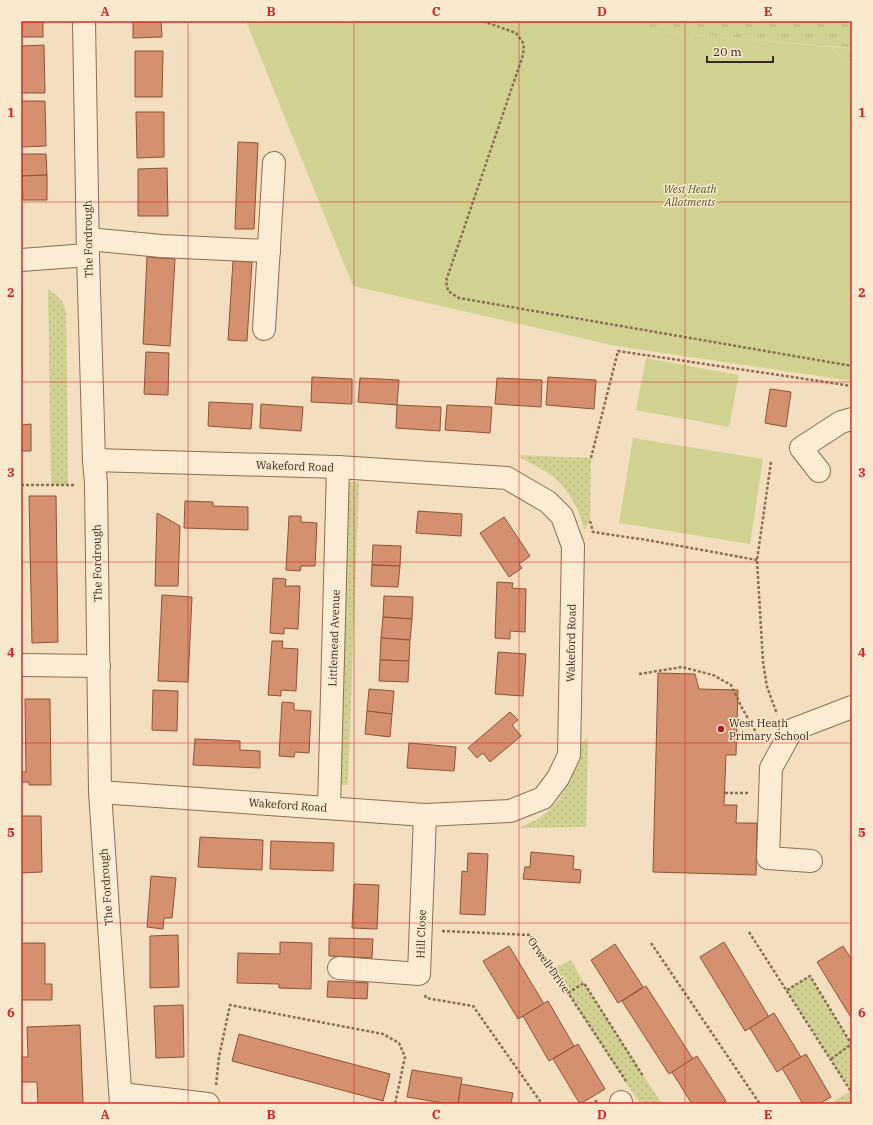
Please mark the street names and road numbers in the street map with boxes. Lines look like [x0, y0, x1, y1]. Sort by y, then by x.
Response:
street label: The Fordrough [80, 200, 96, 278]
street label: Wakeford Road [256, 458, 335, 474]
street label: The Fordrough [89, 524, 105, 602]
street label: Littlemead Avenue [325, 589, 343, 687]
street label: Wakeford Road [563, 603, 579, 682]
street label: Wakeford Road [248, 795, 328, 815]
street label: The Fordrough [96, 848, 116, 926]
street label: Hill Close [413, 909, 429, 959]
street label: Orwell Drive [525, 935, 573, 995]

